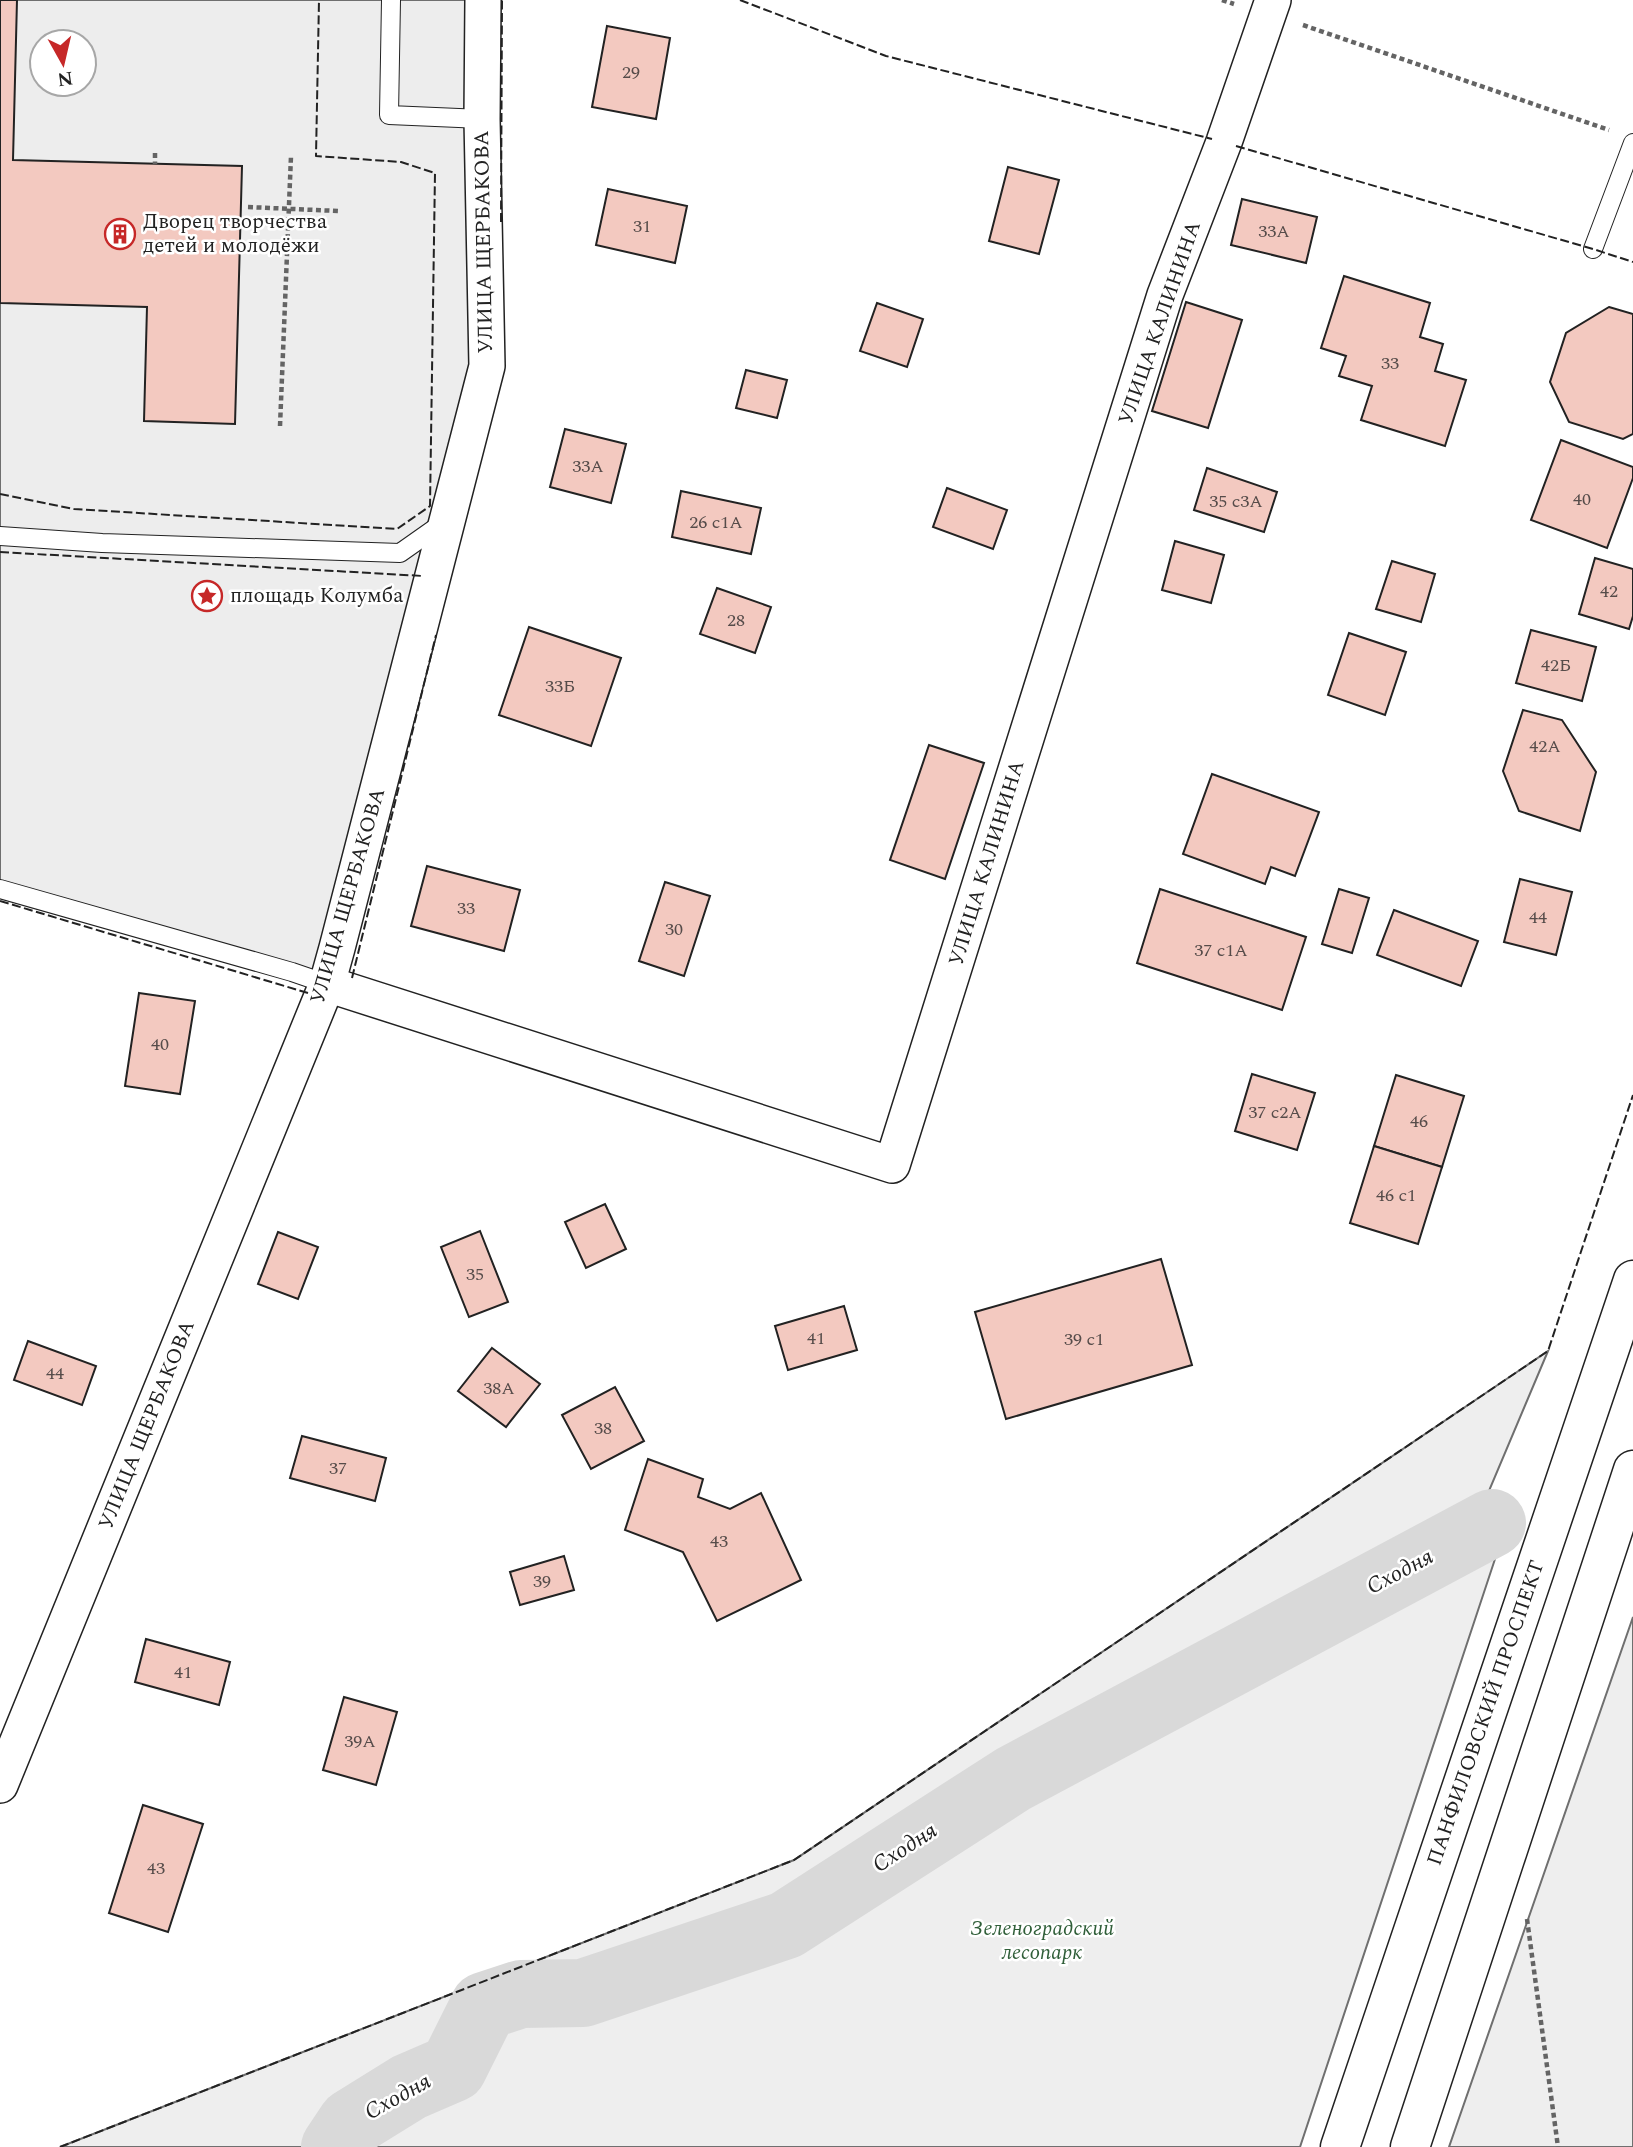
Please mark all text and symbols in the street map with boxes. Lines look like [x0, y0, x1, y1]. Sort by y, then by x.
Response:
north arrow [28, 28, 98, 98]
house number: 29 [622, 59, 640, 86]
text: N [55, 63, 75, 94]
street label: УЛИЦА ЩЕРБАКОВА [466, 130, 502, 354]
place label: Дворец творчества детей и молодёжи [143, 206, 328, 262]
house number: 31 [633, 213, 651, 240]
building icon: Дворец творчества детей и молодёжи [103, 217, 137, 251]
street label: УЛИЦА КАЛИНИНА [1110, 217, 1210, 429]
house number: 33А [1258, 218, 1290, 245]
house number: 33 [1381, 350, 1399, 377]
house number: 33А [572, 453, 604, 480]
house number: 40 [1573, 486, 1591, 513]
house number: 35 с3А [1209, 488, 1263, 515]
house number: 26 с1А [689, 509, 743, 536]
house number: 42 [1600, 578, 1618, 605]
place icon: площадь Колумба [190, 579, 224, 613]
place label: площадь Колумба [230, 580, 404, 612]
house number: 28 [727, 607, 745, 634]
house number: 42Б [1541, 652, 1571, 679]
house number: 33Б [545, 673, 575, 700]
house number: 42А [1529, 733, 1561, 760]
street label: УЛИЦА КАЛИНИНА [940, 756, 1034, 970]
street label: УЛИЦА ЩЕРБАКОВА [302, 784, 394, 1008]
house number: 33 [457, 895, 475, 922]
house number: 44 [1529, 904, 1547, 931]
house number: 30 [665, 916, 683, 943]
house number: 37 с1А [1194, 937, 1248, 964]
house number: 40 [151, 1031, 169, 1058]
house number: 37 с2А [1248, 1099, 1302, 1126]
house number: 46 [1410, 1108, 1428, 1135]
house number: 46 с1 [1376, 1182, 1416, 1209]
house number: 35 [466, 1261, 484, 1288]
street label: УЛИЦА ЩЕРБАКОВА [90, 1315, 204, 1535]
house number: 41 [807, 1325, 825, 1352]
house number: 39 с1 [1064, 1326, 1104, 1353]
house number: 44 [46, 1360, 64, 1387]
house number: 38А [483, 1375, 515, 1402]
house number: 38 [594, 1415, 612, 1442]
house number: 37 [329, 1455, 347, 1482]
house number: 43 [710, 1528, 728, 1555]
water label: Сходня [1360, 1540, 1440, 1604]
street label: ПАНФИЛОВСКИЙ ПРОСПЕКТ [1419, 1556, 1553, 1870]
house number: 39 [533, 1568, 551, 1595]
house number: 41 [174, 1659, 192, 1686]
house number: 39А [344, 1728, 376, 1755]
water label: Сходня [865, 1814, 945, 1882]
house number: 43 [147, 1855, 165, 1882]
park label: Зеленоградский лесопарк [970, 1913, 1114, 1969]
water label: Сходня [358, 2064, 438, 2130]

